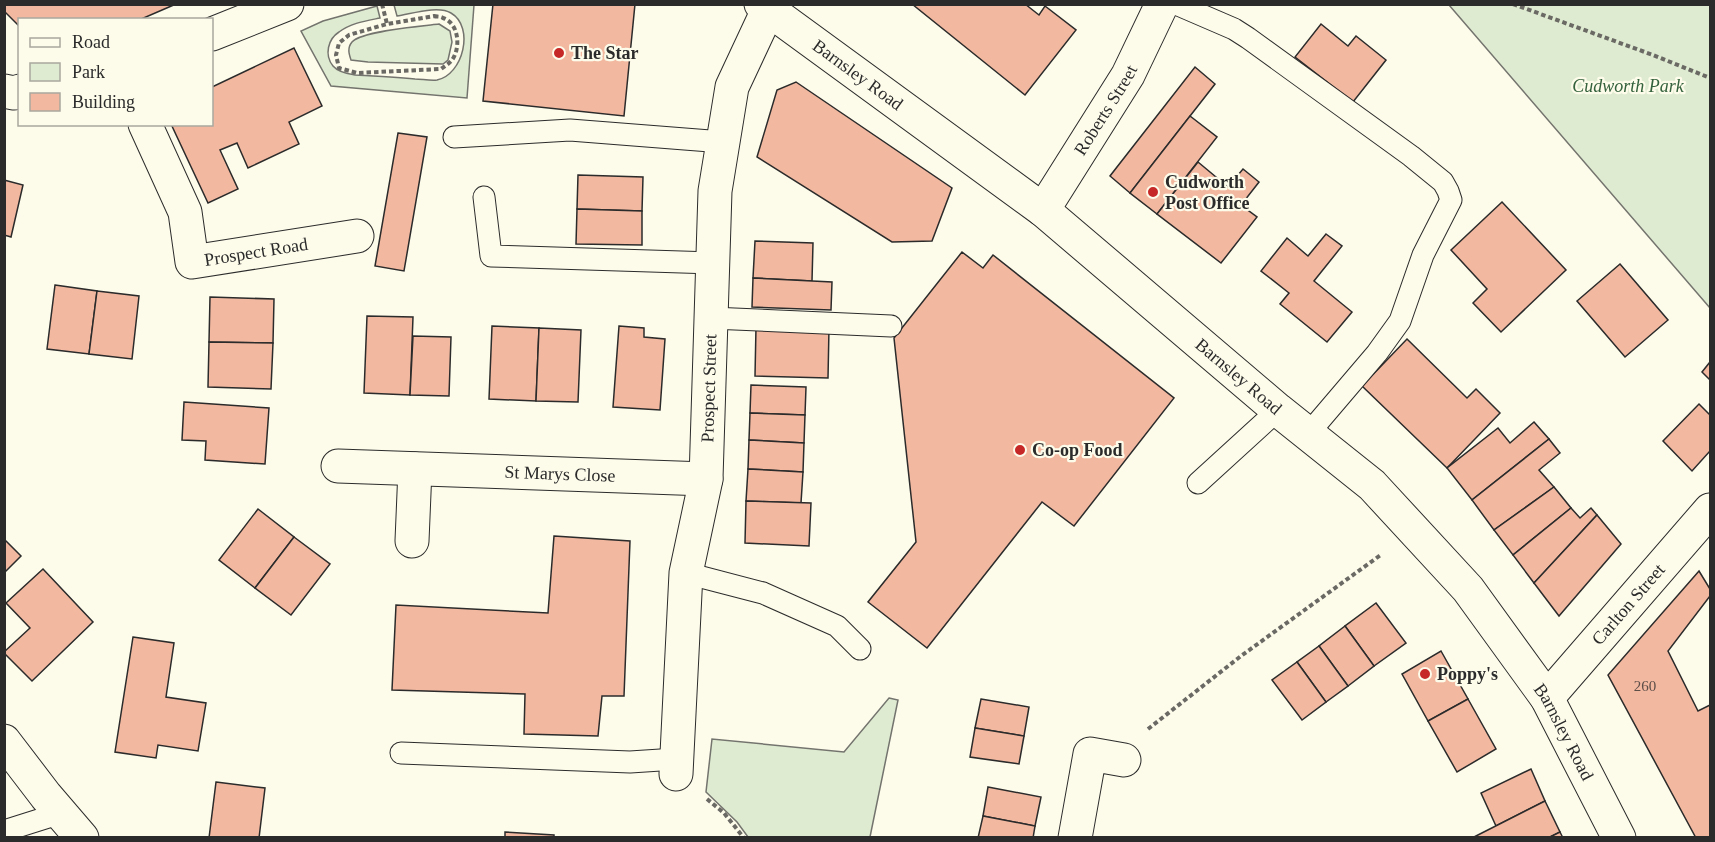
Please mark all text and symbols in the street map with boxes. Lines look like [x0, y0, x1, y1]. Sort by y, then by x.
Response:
legend [18, 18, 213, 126]
text: Road [72, 32, 110, 52]
street label: Barnsley Road [809, 35, 907, 114]
place label: The Star [571, 43, 639, 63]
marker: The Star [552, 46, 566, 60]
text: Park [72, 62, 105, 82]
street label: Roberts Street [1070, 62, 1141, 159]
park label: Cudworth Park [1572, 76, 1685, 96]
text: Building [72, 92, 135, 112]
place label: Cudworth Post Office [1165, 172, 1249, 213]
marker: Cudworth Post Office [1146, 185, 1160, 199]
street label: Prospect Road [203, 234, 309, 270]
street label: Prospect Street [697, 334, 721, 443]
street label: Barnsley Road [1191, 334, 1286, 419]
place label: Co-op Food [1032, 440, 1123, 460]
marker: Co-op Food [1013, 443, 1027, 457]
street label: St Marys Close [504, 462, 616, 486]
street label: Carlton Street [1588, 560, 1669, 649]
place label: Poppy's [1437, 664, 1498, 684]
marker: Poppy's [1418, 667, 1432, 681]
house number: 260 [1634, 678, 1656, 694]
street label: Barnsley Road [1530, 680, 1598, 784]

